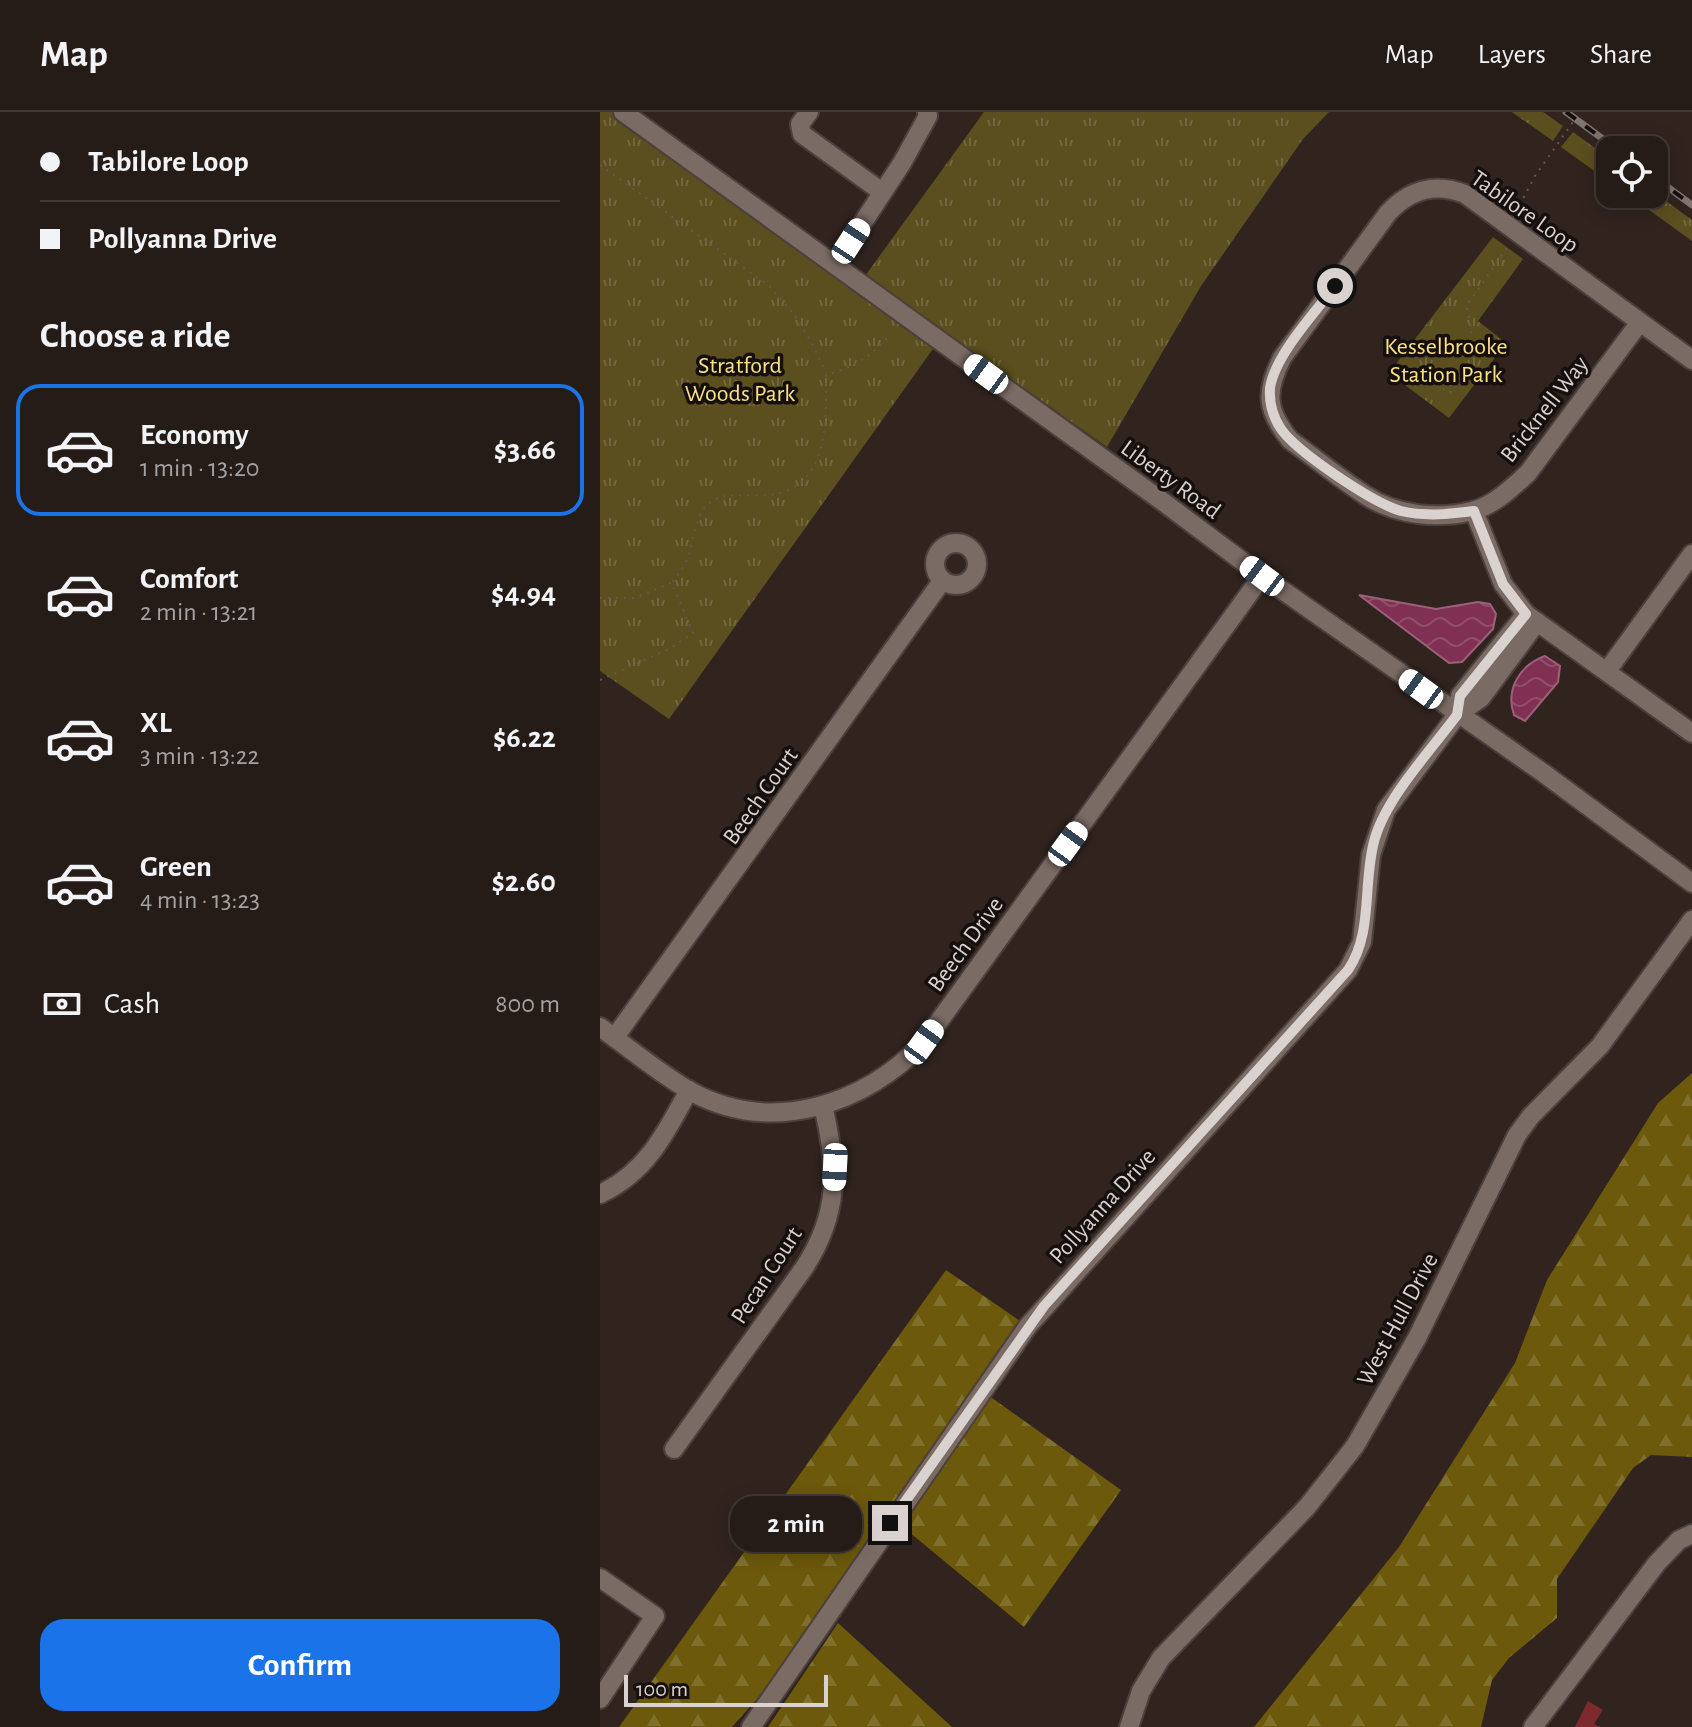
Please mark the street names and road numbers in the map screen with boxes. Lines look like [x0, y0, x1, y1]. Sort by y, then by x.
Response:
street label: Tabilore Loop [1466, 166, 1583, 258]
street label: Bricknell Way [1496, 352, 1593, 467]
street label: Liberty Road [1116, 436, 1225, 524]
street label: Beech Court [719, 744, 803, 849]
street label: Beech Drive [924, 893, 1008, 996]
street label: Pollyanna Drive [1045, 1145, 1160, 1269]
street label: Pecan Court [727, 1223, 807, 1328]
street label: West Hull Drive [1353, 1249, 1443, 1390]

